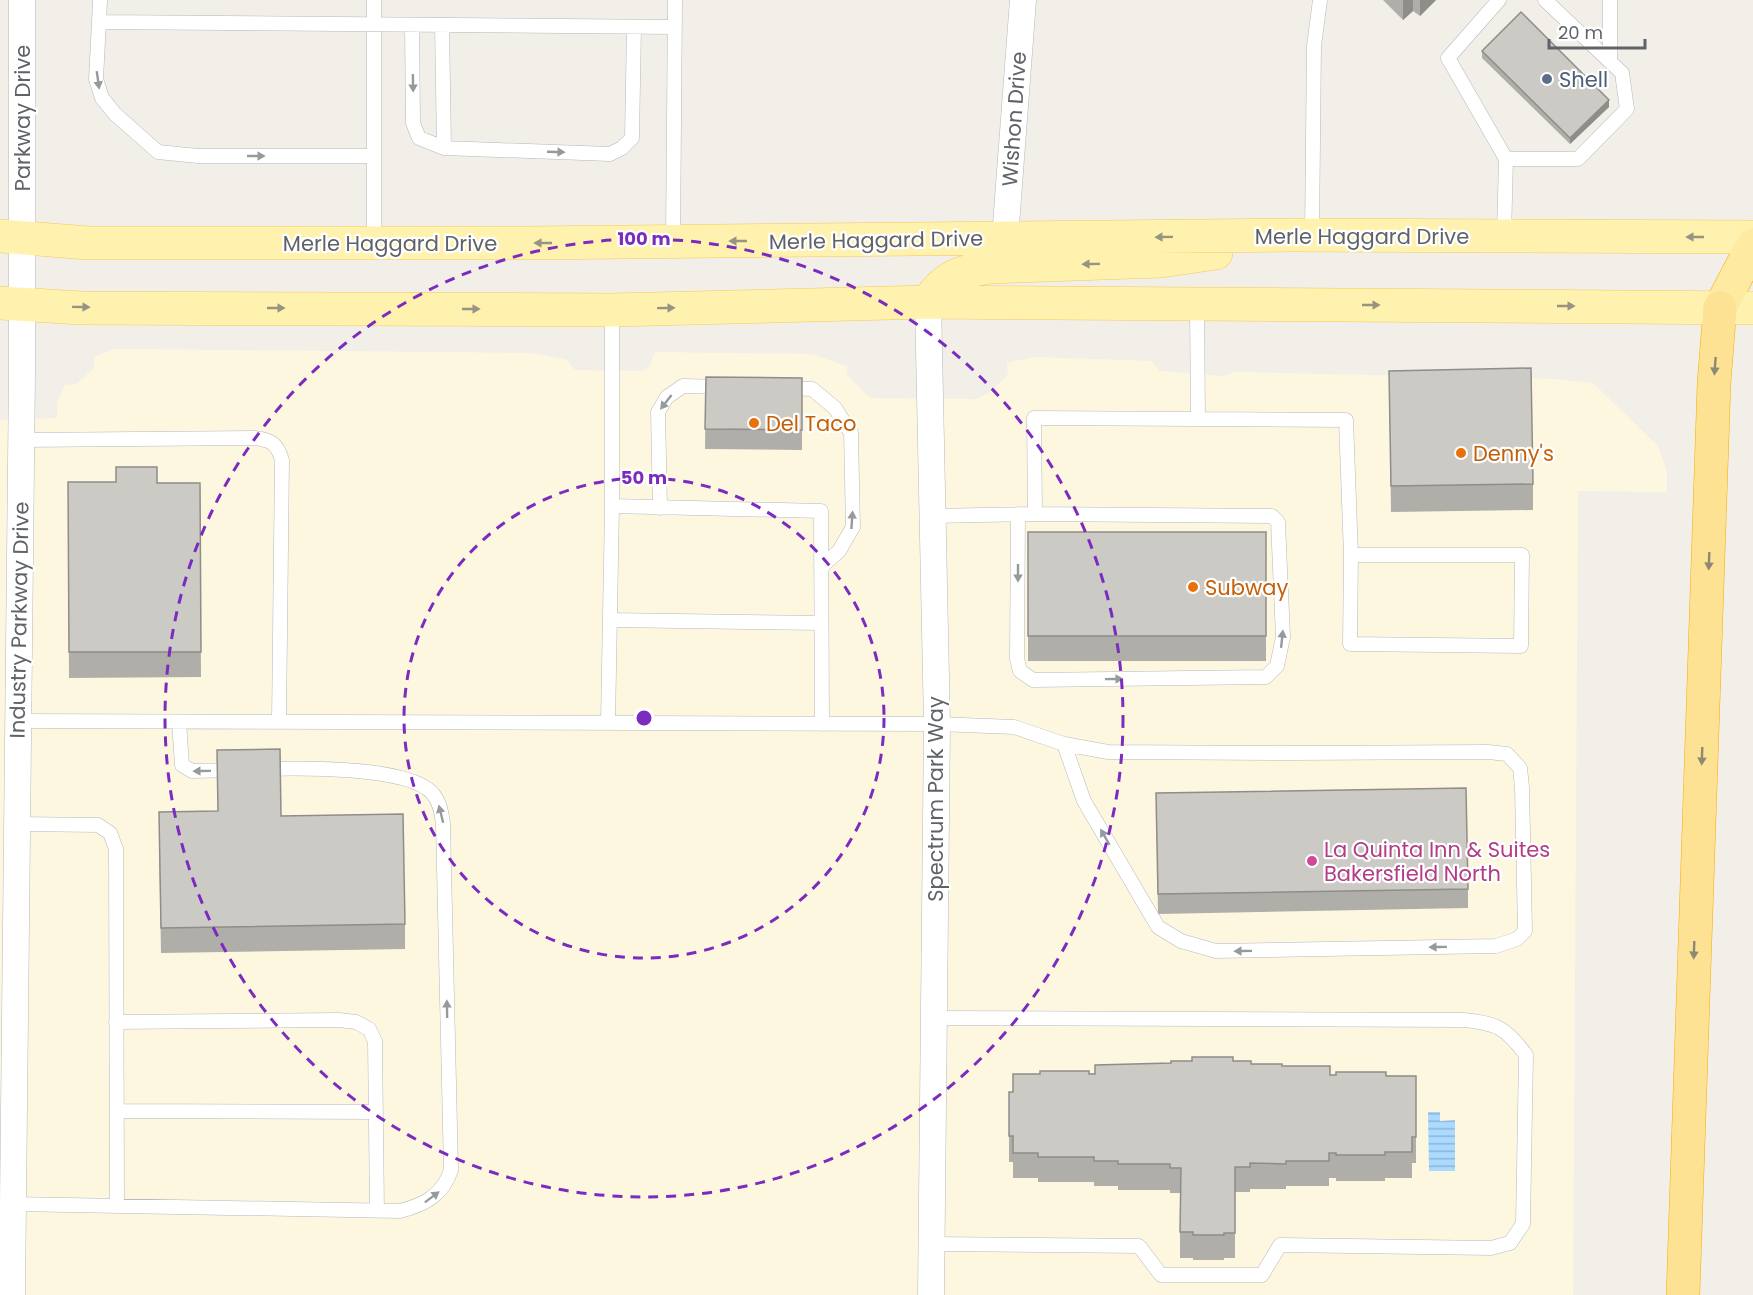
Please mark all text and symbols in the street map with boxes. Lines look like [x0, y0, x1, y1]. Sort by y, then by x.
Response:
scale bar [1549, 12, 1645, 50]
text: 20 m [1558, 20, 1603, 45]
street label: Parkway Drive [8, 45, 37, 191]
street label: Wishon Drive [995, 51, 1033, 187]
place label: Shell [1559, 65, 1608, 94]
one-way arrow [94, 71, 103, 90]
marker: Shell [1540, 72, 1554, 86]
one-way arrow [408, 74, 418, 93]
one-way arrow [546, 147, 565, 156]
one-way arrow [247, 151, 266, 161]
street label: Merle Haggard Drive [1255, 222, 1469, 251]
street label: Merle Haggard Drive [769, 224, 983, 256]
text: 100 m [617, 226, 671, 251]
street label: Merle Haggard Drive [283, 229, 497, 258]
one-way arrow [1154, 232, 1173, 242]
one-way arrow [1685, 232, 1704, 242]
one-way arrow [728, 236, 747, 246]
one-way arrow [533, 238, 552, 248]
one-way arrow [1081, 260, 1100, 269]
one-way arrow [1362, 300, 1381, 310]
one-way arrow [1557, 301, 1576, 311]
one-way arrow [71, 303, 90, 312]
one-way arrow [266, 303, 285, 313]
one-way arrow [461, 304, 480, 314]
one-way arrow [656, 304, 675, 313]
one-way arrow [1710, 356, 1720, 375]
one-way arrow [660, 394, 672, 410]
place label: Del Taco [766, 409, 856, 438]
marker: Del Taco [747, 416, 761, 430]
place label: Denny's [1473, 439, 1554, 468]
marker: Denny's [1454, 446, 1468, 460]
text: 50 m [621, 465, 667, 490]
street label: Industry Parkway Drive [2, 501, 36, 739]
one-way arrow [847, 511, 857, 530]
one-way arrow [1704, 551, 1713, 570]
one-way arrow [1013, 563, 1022, 582]
place label: Subway [1205, 573, 1288, 602]
marker: Subway [1186, 580, 1200, 594]
one-way arrow [1277, 630, 1286, 649]
one-way arrow [1105, 674, 1124, 684]
street label: Spectrum Park Way [921, 696, 950, 902]
centre of rings [634, 708, 654, 728]
one-way arrow [1697, 746, 1706, 765]
one-way arrow [193, 766, 212, 776]
one-way arrow [435, 805, 445, 824]
one-way arrow [1099, 829, 1110, 845]
place label: La Quinta Inn & Suites Bakersfield North [1324, 835, 1550, 888]
marker: La Quinta Inn & Suites Bakersfield North [1305, 854, 1319, 868]
one-way arrow [1690, 941, 1699, 960]
one-way arrow [1428, 942, 1447, 952]
one-way arrow [1233, 946, 1252, 955]
one-way arrow [443, 999, 452, 1018]
one-way arrow [424, 1190, 440, 1203]

